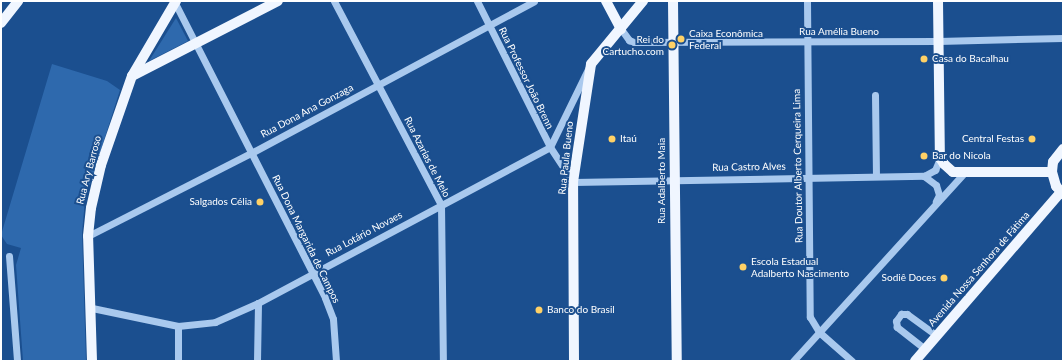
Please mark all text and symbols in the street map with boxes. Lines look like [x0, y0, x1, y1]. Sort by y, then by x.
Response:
street label: Rua Professor João Brenn [496, 25, 556, 131]
street label: Rua Amélia Bueno [799, 26, 879, 38]
place label: Caixa Econômica Federal [689, 27, 763, 50]
place label: Rei do Cartucho.com [603, 33, 664, 56]
marker: Caixa Econômica Federal [676, 34, 686, 44]
marker: Rei do Cartucho.com [667, 40, 677, 50]
place label: Casa do Bacalhau [932, 53, 1009, 65]
marker: Casa do Bacalhau [919, 54, 929, 64]
street label: Rua Dona Ana Gonzaga [258, 81, 356, 141]
street label: Rua Doutor Alberto Cerqueira Lima [791, 89, 805, 243]
street label: Rua Azarias de Melo [401, 115, 453, 199]
street label: Rua Paula Bueno [556, 121, 576, 195]
place label: Itaú [620, 133, 637, 145]
place label: Central Festas [962, 133, 1024, 145]
street label: Rua Ary Barroso [74, 134, 104, 206]
marker: Itaú [607, 134, 617, 144]
marker: Central Festas [1027, 134, 1037, 144]
street label: Rua Adalberto Maia [656, 138, 668, 224]
place label: Bar do Nicola [932, 150, 991, 162]
marker: Bar do Nicola [919, 151, 929, 161]
street label: Rua Castro Alves [712, 160, 786, 174]
street label: Rua Dona Margarida de Campos [270, 173, 342, 305]
place label: Salgados Célia [189, 196, 252, 208]
marker: Salgados Célia [255, 197, 265, 207]
street label: Rua Lotário Novaes [324, 209, 404, 259]
street label: Avenida Nossa Senhora de Fátima [926, 209, 1032, 329]
place label: Escola Estadual Adalberto Nascimento [751, 255, 849, 278]
marker: Escola Estadual Adalberto Nascimento [738, 262, 748, 272]
place label: Sodiê Doces [882, 272, 936, 284]
marker: Sodiê Doces [939, 273, 949, 283]
place label: Banco do Brasil [547, 304, 615, 316]
marker: Banco do Brasil [534, 305, 544, 315]

